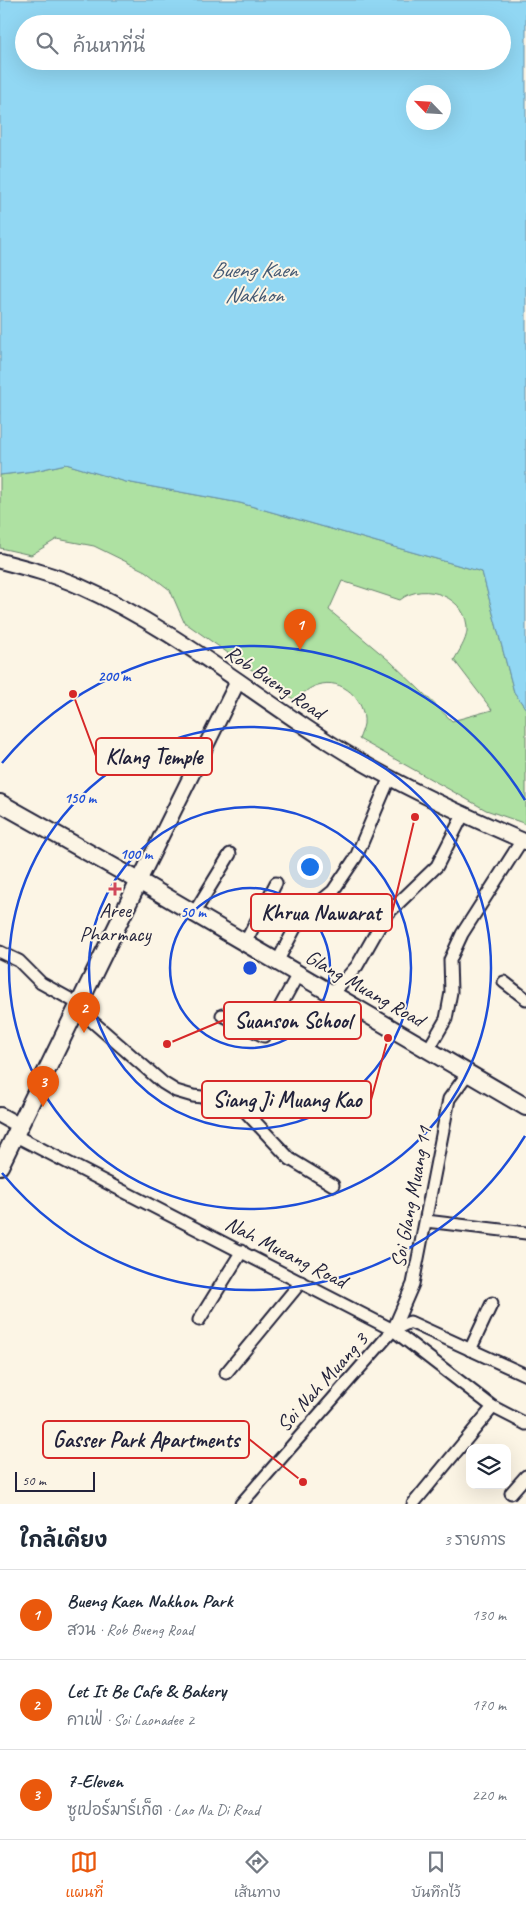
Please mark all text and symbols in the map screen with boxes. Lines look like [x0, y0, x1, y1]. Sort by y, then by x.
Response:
search box [15, 15, 511, 70]
icon: search [33, 29, 61, 57]
text: ค้นหาที่นี่ [73, 34, 145, 58]
north arrow [406, 85, 451, 130]
water label: Bueng Kaen Nakhon [211, 256, 299, 309]
pin: 1 [284, 609, 316, 650]
street label: Rob Bueng Road [220, 639, 333, 727]
text: 200 m [98, 667, 132, 686]
callout: Klang Temple [96, 738, 212, 775]
text: Klang Temple [106, 743, 204, 771]
text: 150 m [64, 789, 98, 808]
text: 100 m [120, 845, 154, 864]
your location [297, 854, 323, 880]
marker: Aree Pharmacy [109, 883, 121, 895]
callout: Khrua Nawarat [251, 894, 392, 931]
place label: Aree Pharmacy [79, 897, 152, 947]
text: Khrua Nawarat [261, 899, 383, 927]
text: 50 m [180, 903, 207, 922]
street label: Glang Muang Road [301, 943, 431, 1034]
centre of rings [241, 959, 259, 977]
pin: 2 [68, 992, 100, 1033]
callout: Suanson School [224, 1002, 361, 1039]
text: Suanson School [234, 1007, 356, 1035]
pin: 3 [27, 1066, 59, 1107]
callout: Siang Ji Muang Kao [202, 1081, 371, 1118]
text: Siang Ji Muang Kao [213, 1086, 363, 1114]
street label: Soi Glang Muang 11 [385, 1123, 438, 1270]
street label: Nah Mueang Road [221, 1210, 354, 1295]
street label: Soi Nah Muang 3 [271, 1326, 374, 1437]
callout: Gasser Park Apartments [43, 1421, 249, 1458]
text: Gasser Park Apartments [53, 1426, 241, 1454]
map controls [466, 1444, 511, 1489]
button: layers [466, 1444, 511, 1489]
scale bar [15, 1469, 95, 1492]
text: 50 m [22, 1472, 46, 1489]
text: ใกล้เคียง [20, 1527, 107, 1553]
text: 3 รายการ [444, 1530, 506, 1550]
text: Bueng Kaen Nakhon Park [67, 1589, 233, 1613]
text: 1 [32, 1605, 40, 1625]
text: 130 m [472, 1605, 506, 1625]
text: สวน · Rob Bueng Road [67, 1620, 193, 1640]
text: Let It Be Cafe & Bakery [67, 1679, 226, 1703]
text: 2 [32, 1695, 40, 1715]
text: 170 m [472, 1695, 506, 1715]
text: คาเฟ่ · Soi Laonadee 2 [67, 1710, 194, 1730]
text: 7-Eleven [67, 1769, 123, 1793]
text: 3 [32, 1785, 40, 1805]
text: 220 m [472, 1785, 506, 1805]
text: ซูเปอร์มาร์เก็ต · Lao Na Di Road [67, 1800, 259, 1820]
tab: แผนที่ [65, 1848, 103, 1902]
tab: เส้นทาง [234, 1848, 280, 1902]
tab: บันทึกไว้ [411, 1848, 461, 1902]

